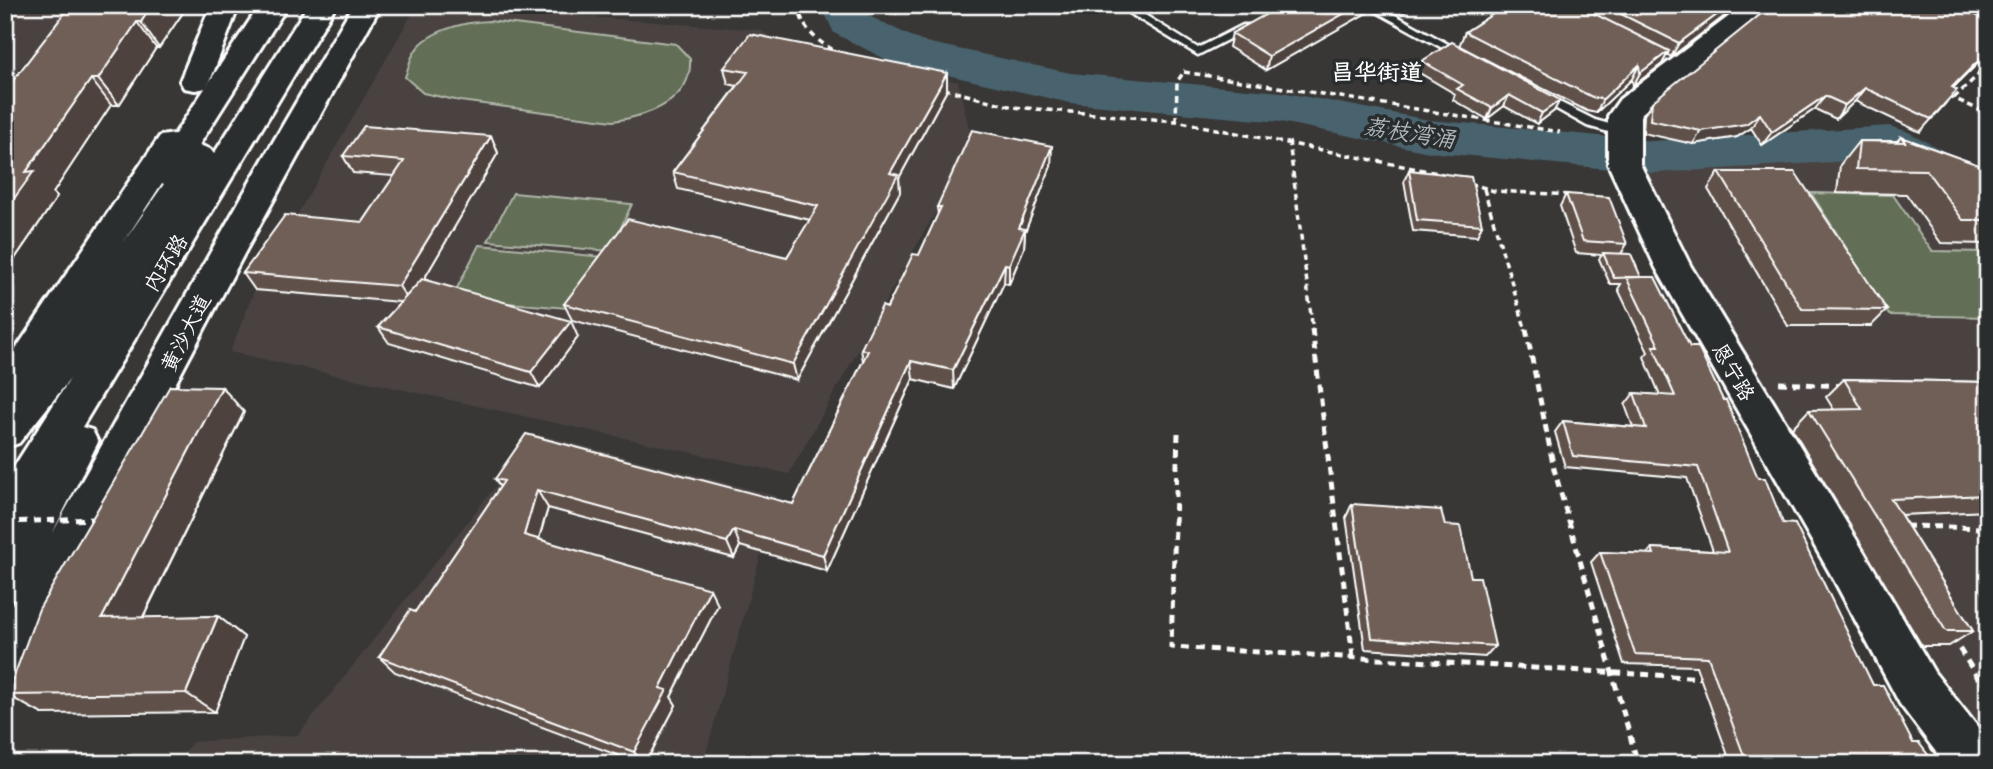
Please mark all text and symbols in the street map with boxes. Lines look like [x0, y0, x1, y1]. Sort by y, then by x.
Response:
district label: 昌华街道 [1331, 53, 1423, 88]
water label: 荔枝湾涌 [1362, 107, 1459, 156]
street label: 内环路 [134, 227, 194, 297]
street label: 黄沙大道 [151, 287, 217, 377]
street label: 恩宁路 [1705, 336, 1765, 406]

